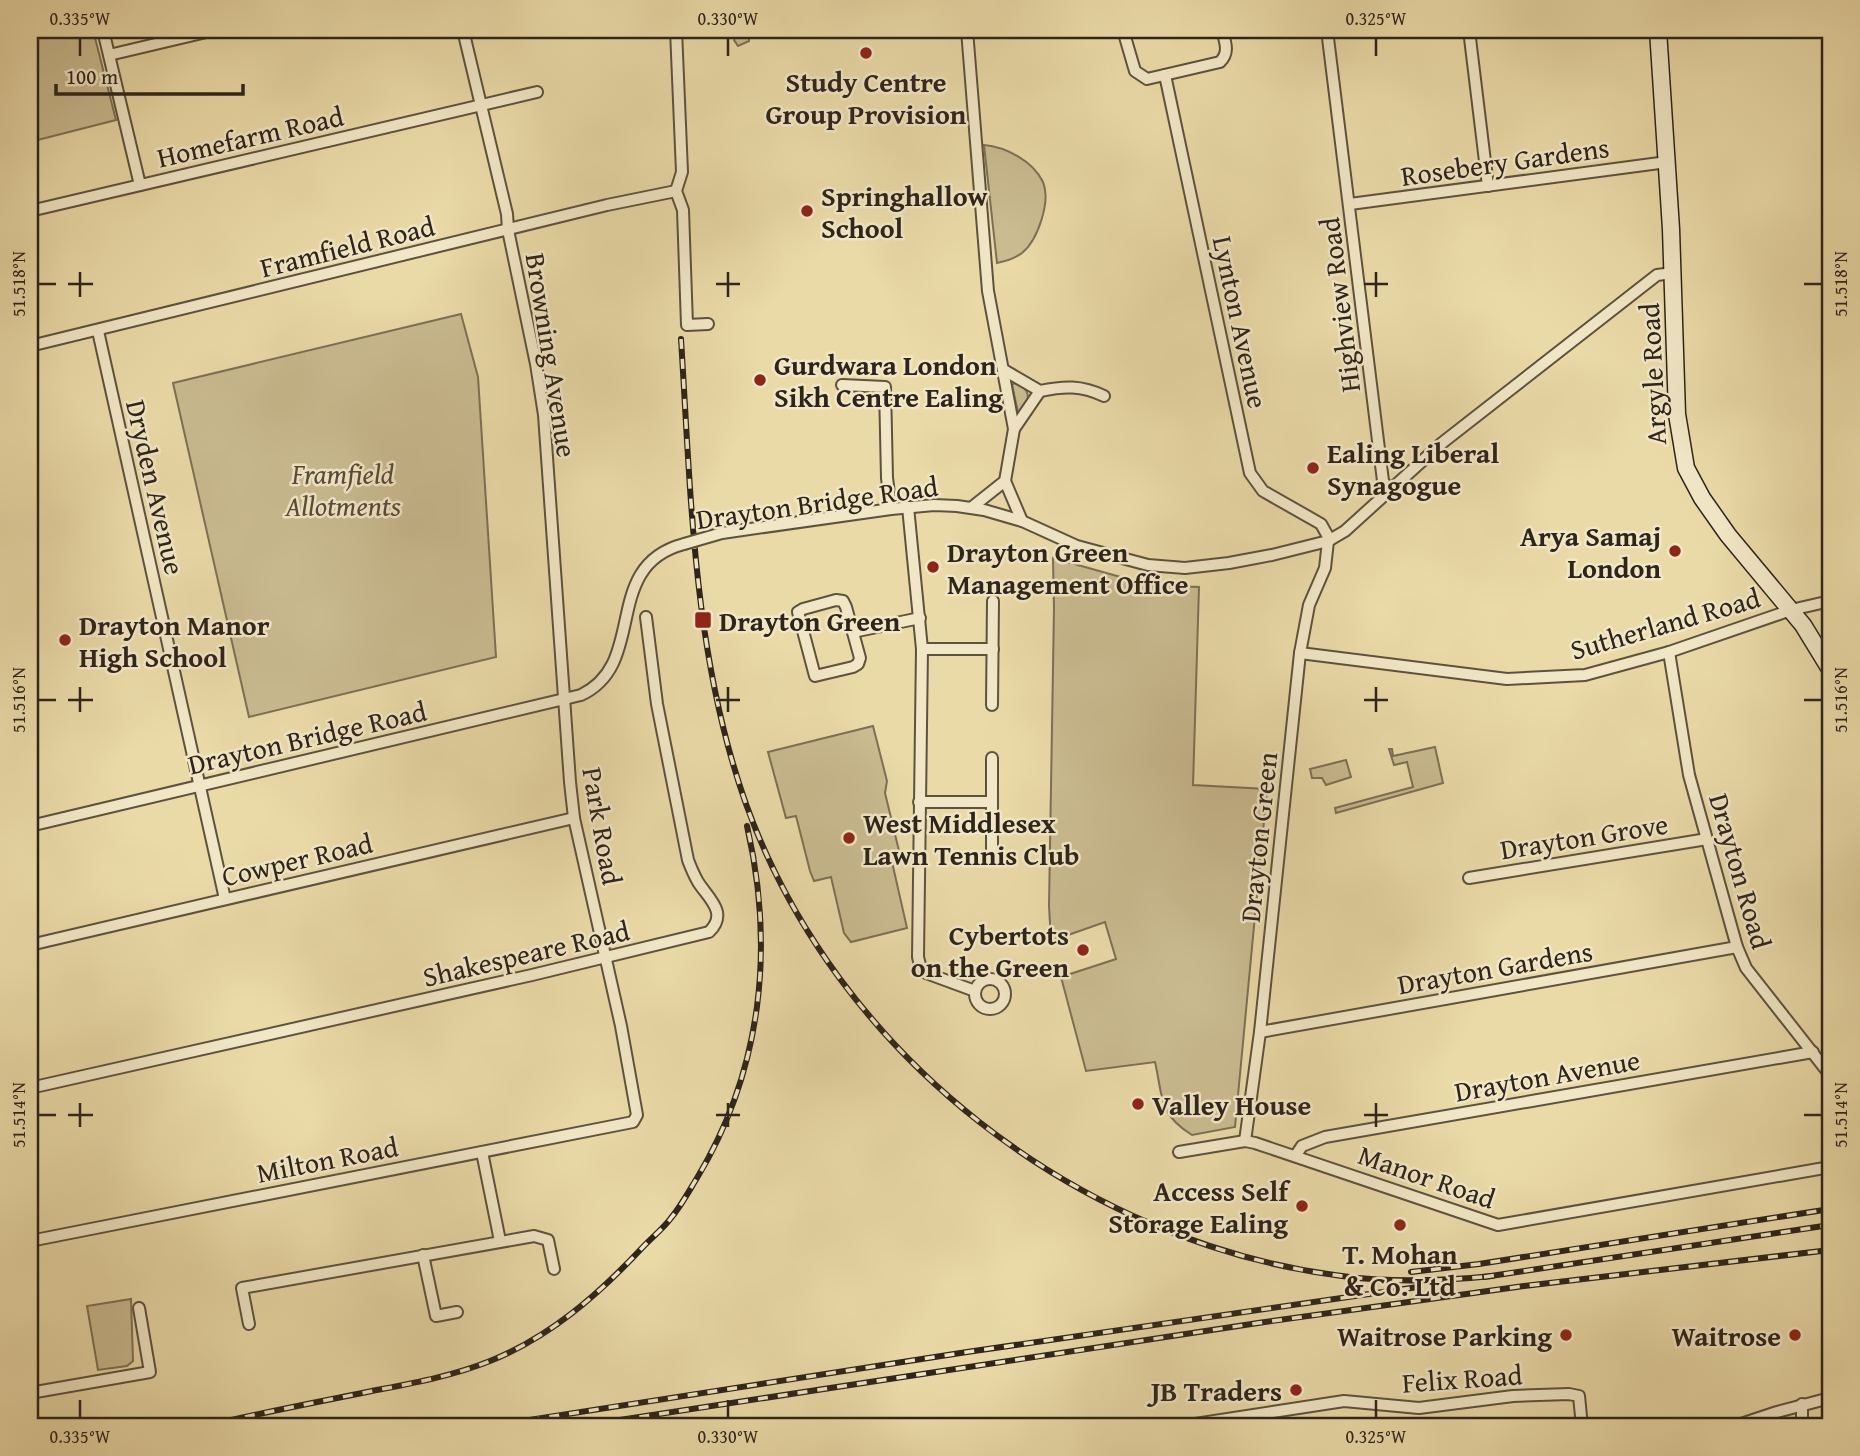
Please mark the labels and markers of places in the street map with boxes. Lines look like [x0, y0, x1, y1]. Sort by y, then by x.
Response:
marker: Study Centre Group Provision [858, 45, 874, 61]
place label: Study Centre Group Provision [766, 61, 967, 134]
place label: Springhallow School [821, 175, 988, 248]
marker: Springhallow School [799, 203, 815, 219]
place label: Gurdwara London Sikh Centre Ealing [774, 344, 1003, 417]
marker: Gurdwara London Sikh Centre Ealing [752, 372, 768, 388]
place label: Ealing Liberal Synagogue [1327, 432, 1499, 505]
marker: Ealing Liberal Synagogue [1305, 460, 1321, 476]
place label: Arya Samaj London [1520, 515, 1661, 588]
place label: Drayton Green Management Office [947, 531, 1188, 604]
marker: Arya Samaj London [1667, 543, 1683, 559]
marker: Drayton Green Management Office [925, 559, 941, 575]
place label: Drayton Green [719, 600, 901, 641]
place label: Drayton Manor High School [79, 604, 270, 677]
marker: Drayton Green [693, 610, 713, 630]
marker: Drayton Manor High School [57, 632, 73, 648]
place label: West Middlesex Lawn Tennis Club [863, 802, 1079, 875]
marker: West Middlesex Lawn Tennis Club [841, 830, 857, 846]
place label: Cybertots on the Green [911, 914, 1069, 987]
marker: Cybertots on the Green [1075, 942, 1091, 958]
place label: Valley House [1152, 1084, 1311, 1125]
marker: Valley House [1130, 1096, 1146, 1112]
place label: Access Self Storage Ealing [1108, 1170, 1291, 1243]
marker: Access Self Storage Ealing [1294, 1198, 1310, 1214]
marker: T. Mohan & Co. Ltd [1392, 1217, 1408, 1233]
place label: T. Mohan & Co. Ltd [1342, 1233, 1458, 1306]
place label: Waitrose Parking [1337, 1315, 1552, 1356]
place label: Waitrose [1672, 1315, 1781, 1356]
marker: Waitrose Parking [1558, 1327, 1574, 1343]
marker: Waitrose [1787, 1327, 1803, 1343]
place label: JB Traders [1147, 1370, 1282, 1411]
marker: JB Traders [1288, 1382, 1304, 1398]

